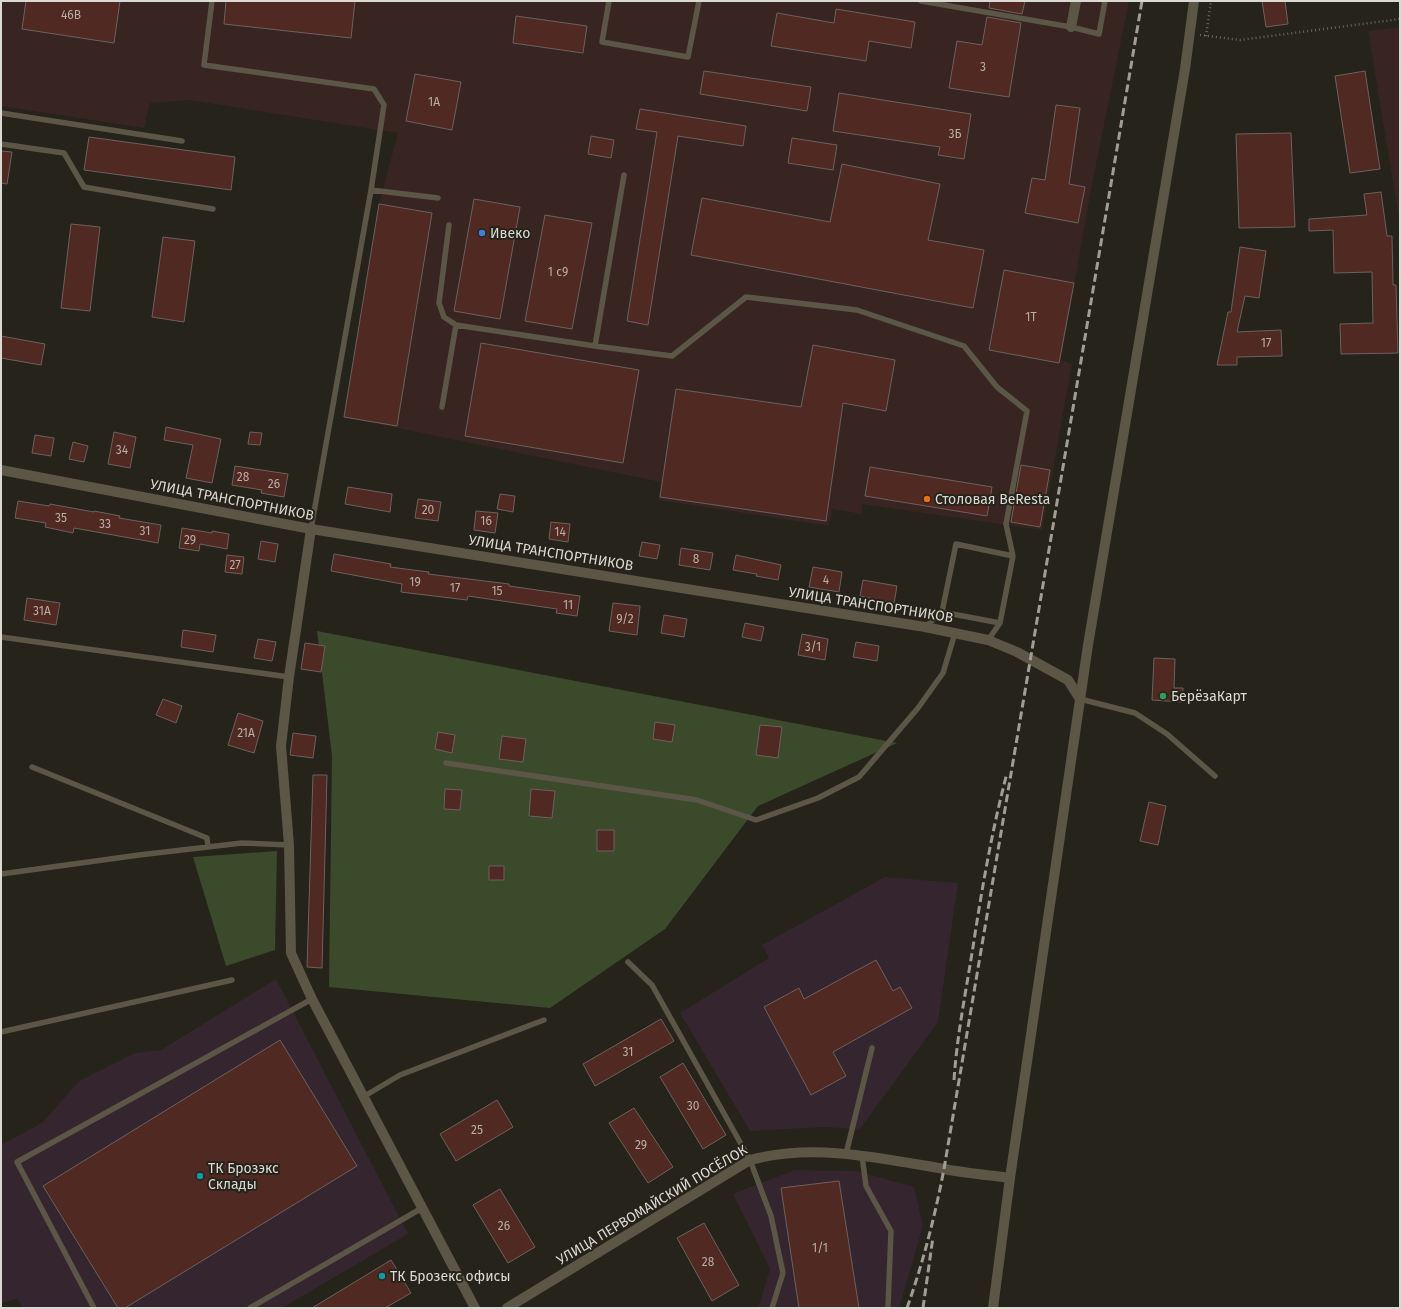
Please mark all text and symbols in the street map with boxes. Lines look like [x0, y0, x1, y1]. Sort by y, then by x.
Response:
house number: 46В [61, 8, 81, 22]
house number: 3 [980, 60, 986, 74]
house number: 1А [428, 95, 440, 109]
house number: 3Б [949, 127, 962, 141]
place label: Ивеко [490, 225, 530, 242]
marker: Ивеко [477, 228, 487, 238]
house number: 1 с9 [548, 265, 568, 279]
house number: 1Т [1025, 310, 1037, 324]
house number: 17 [1261, 336, 1271, 350]
house number: 34 [116, 443, 129, 457]
house number: 28 [237, 470, 250, 484]
street label: УЛИЦА ТРАНСПОРТНИКОВ [149, 476, 315, 524]
house number: 26 [268, 477, 280, 491]
place label: Столовая BeResta [935, 491, 1050, 508]
marker: Столовая BeResta [922, 494, 932, 504]
house number: 20 [422, 503, 435, 517]
house number: 35 [55, 511, 67, 525]
house number: 16 [480, 514, 492, 528]
house number: 33 [99, 517, 111, 531]
house number: 31 [140, 524, 150, 538]
house number: 14 [554, 525, 566, 539]
street label: УЛИЦА ТРАНСПОРТНИКОВ [467, 532, 635, 574]
house number: 29 [184, 533, 196, 547]
house number: 8 [693, 552, 700, 566]
house number: 27 [229, 558, 241, 572]
house number: 4 [823, 573, 830, 587]
house number: 19 [409, 575, 421, 589]
house number: 17 [450, 581, 460, 595]
house number: 15 [491, 584, 503, 598]
street label: УЛИЦА ТРАНСПОРТНИКОВ [787, 584, 955, 626]
house number: 11 [563, 598, 573, 612]
house number: 31А [33, 604, 51, 618]
house number: 9/2 [616, 612, 634, 626]
house number: 3/1 [805, 640, 821, 654]
place label: БерёзаКарт [1171, 688, 1248, 705]
marker: БерёзаКарт [1158, 691, 1168, 701]
house number: 21А [237, 726, 255, 740]
house number: 31 [623, 1045, 633, 1059]
house number: 30 [687, 1099, 700, 1113]
house number: 25 [471, 1123, 483, 1137]
house number: 29 [635, 1138, 647, 1152]
street label: УЛИЦА ПЕРВОМАЙСКИЙ ПОСЁЛОК [554, 1141, 751, 1269]
place label: ТК Брозэкс Склады [208, 1160, 279, 1193]
marker: ТК Брозэкс Склады [195, 1171, 205, 1181]
house number: 26 [498, 1219, 510, 1233]
house number: 1/1 [812, 1241, 828, 1255]
house number: 28 [702, 1255, 715, 1269]
place label: ТК Брозекс офисы [390, 1268, 511, 1285]
marker: ТК Брозекс офисы [377, 1271, 387, 1281]

